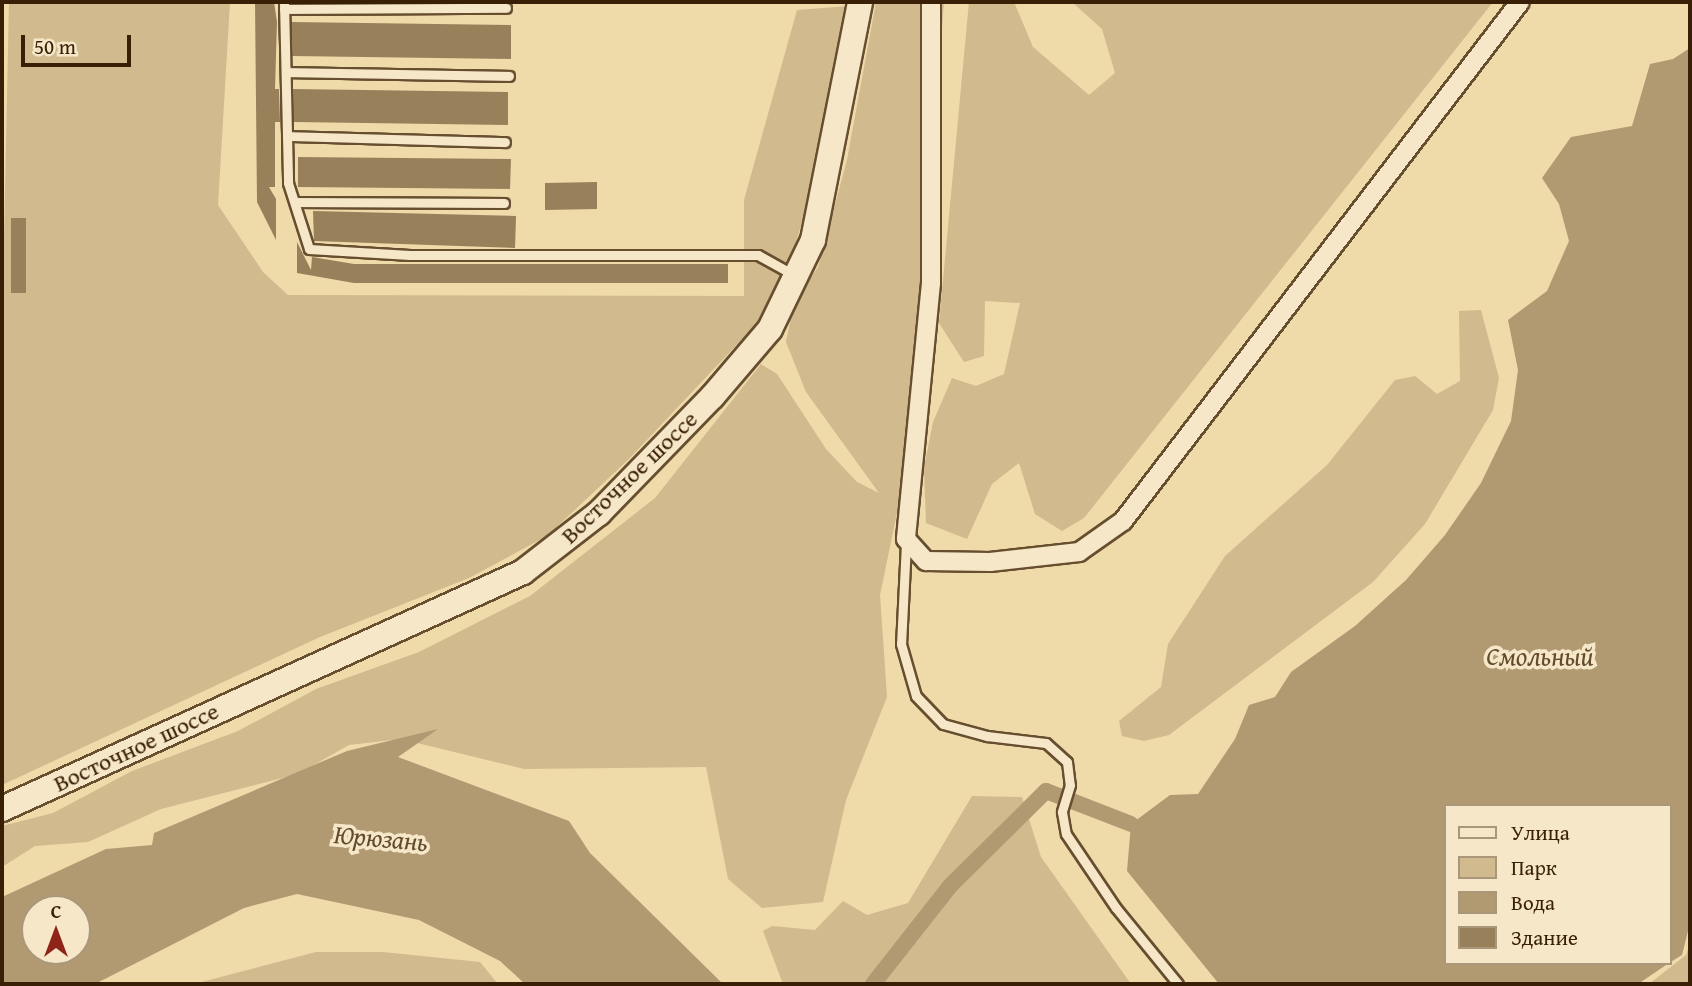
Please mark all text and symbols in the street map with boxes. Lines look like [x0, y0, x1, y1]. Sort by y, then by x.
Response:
scale bar [24, 21, 135, 65]
text: 50 m [34, 31, 76, 62]
street label: Восточное шоссе [555, 405, 703, 549]
water label: Смольный [1486, 640, 1594, 672]
street label: Восточное шоссе [49, 696, 223, 798]
legend [1444, 804, 1671, 965]
text: Улица [1511, 817, 1570, 848]
water label: Юрюзань [333, 818, 429, 858]
text: Парк [1511, 852, 1557, 883]
text: Вода [1511, 887, 1555, 918]
north arrow [21, 895, 91, 965]
text: С [51, 897, 61, 925]
text: Здание [1511, 922, 1578, 953]

